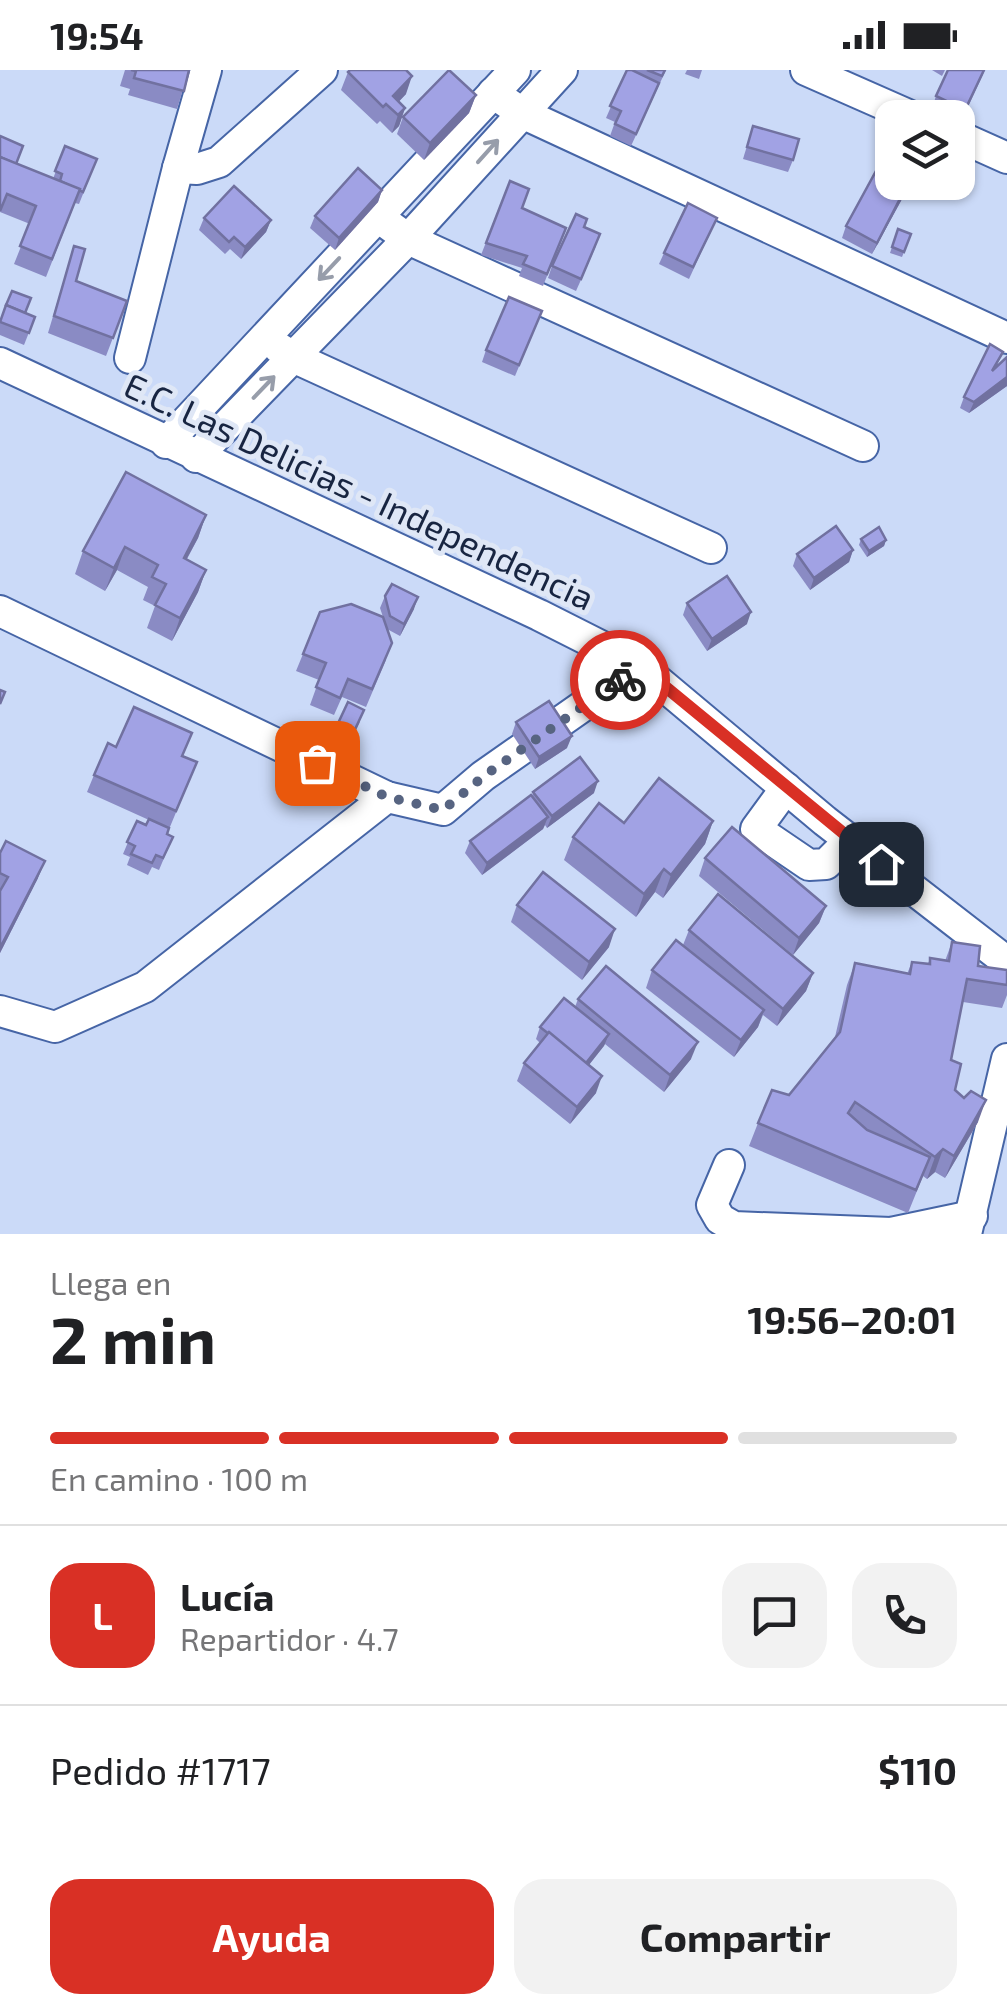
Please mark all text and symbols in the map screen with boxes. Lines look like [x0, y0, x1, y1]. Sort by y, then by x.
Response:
text: 19:54 [50, 12, 144, 58]
map controls [875, 100, 975, 200]
button: layers [875, 100, 975, 200]
one-way arrow [476, 139, 499, 164]
one-way arrow [318, 256, 341, 281]
street label: E.C. Las Delicias - Independencia [118, 363, 601, 618]
one-way arrow [252, 375, 276, 399]
courier [570, 630, 670, 730]
icon: bike [593, 653, 648, 708]
pin [275, 721, 360, 806]
icon: bag [290, 736, 345, 791]
pin [839, 822, 924, 907]
icon: home [854, 837, 909, 892]
text: Llega en [50, 1263, 171, 1301]
text: 19:56–20:01 [748, 1296, 957, 1342]
text: 2 min [50, 1299, 216, 1377]
text: En camino · 100 m [50, 1459, 308, 1497]
button: chat [722, 1563, 827, 1668]
button: phone [852, 1563, 957, 1668]
text: Lucía [180, 1573, 274, 1619]
text: L [92, 1592, 113, 1638]
text: Repartidor · 4.7 [180, 1619, 399, 1657]
text: Pedido #1717 [50, 1747, 271, 1793]
text: $110 [878, 1747, 957, 1793]
button: Ayuda [50, 1879, 494, 1994]
button: Compartir [514, 1879, 957, 1994]

